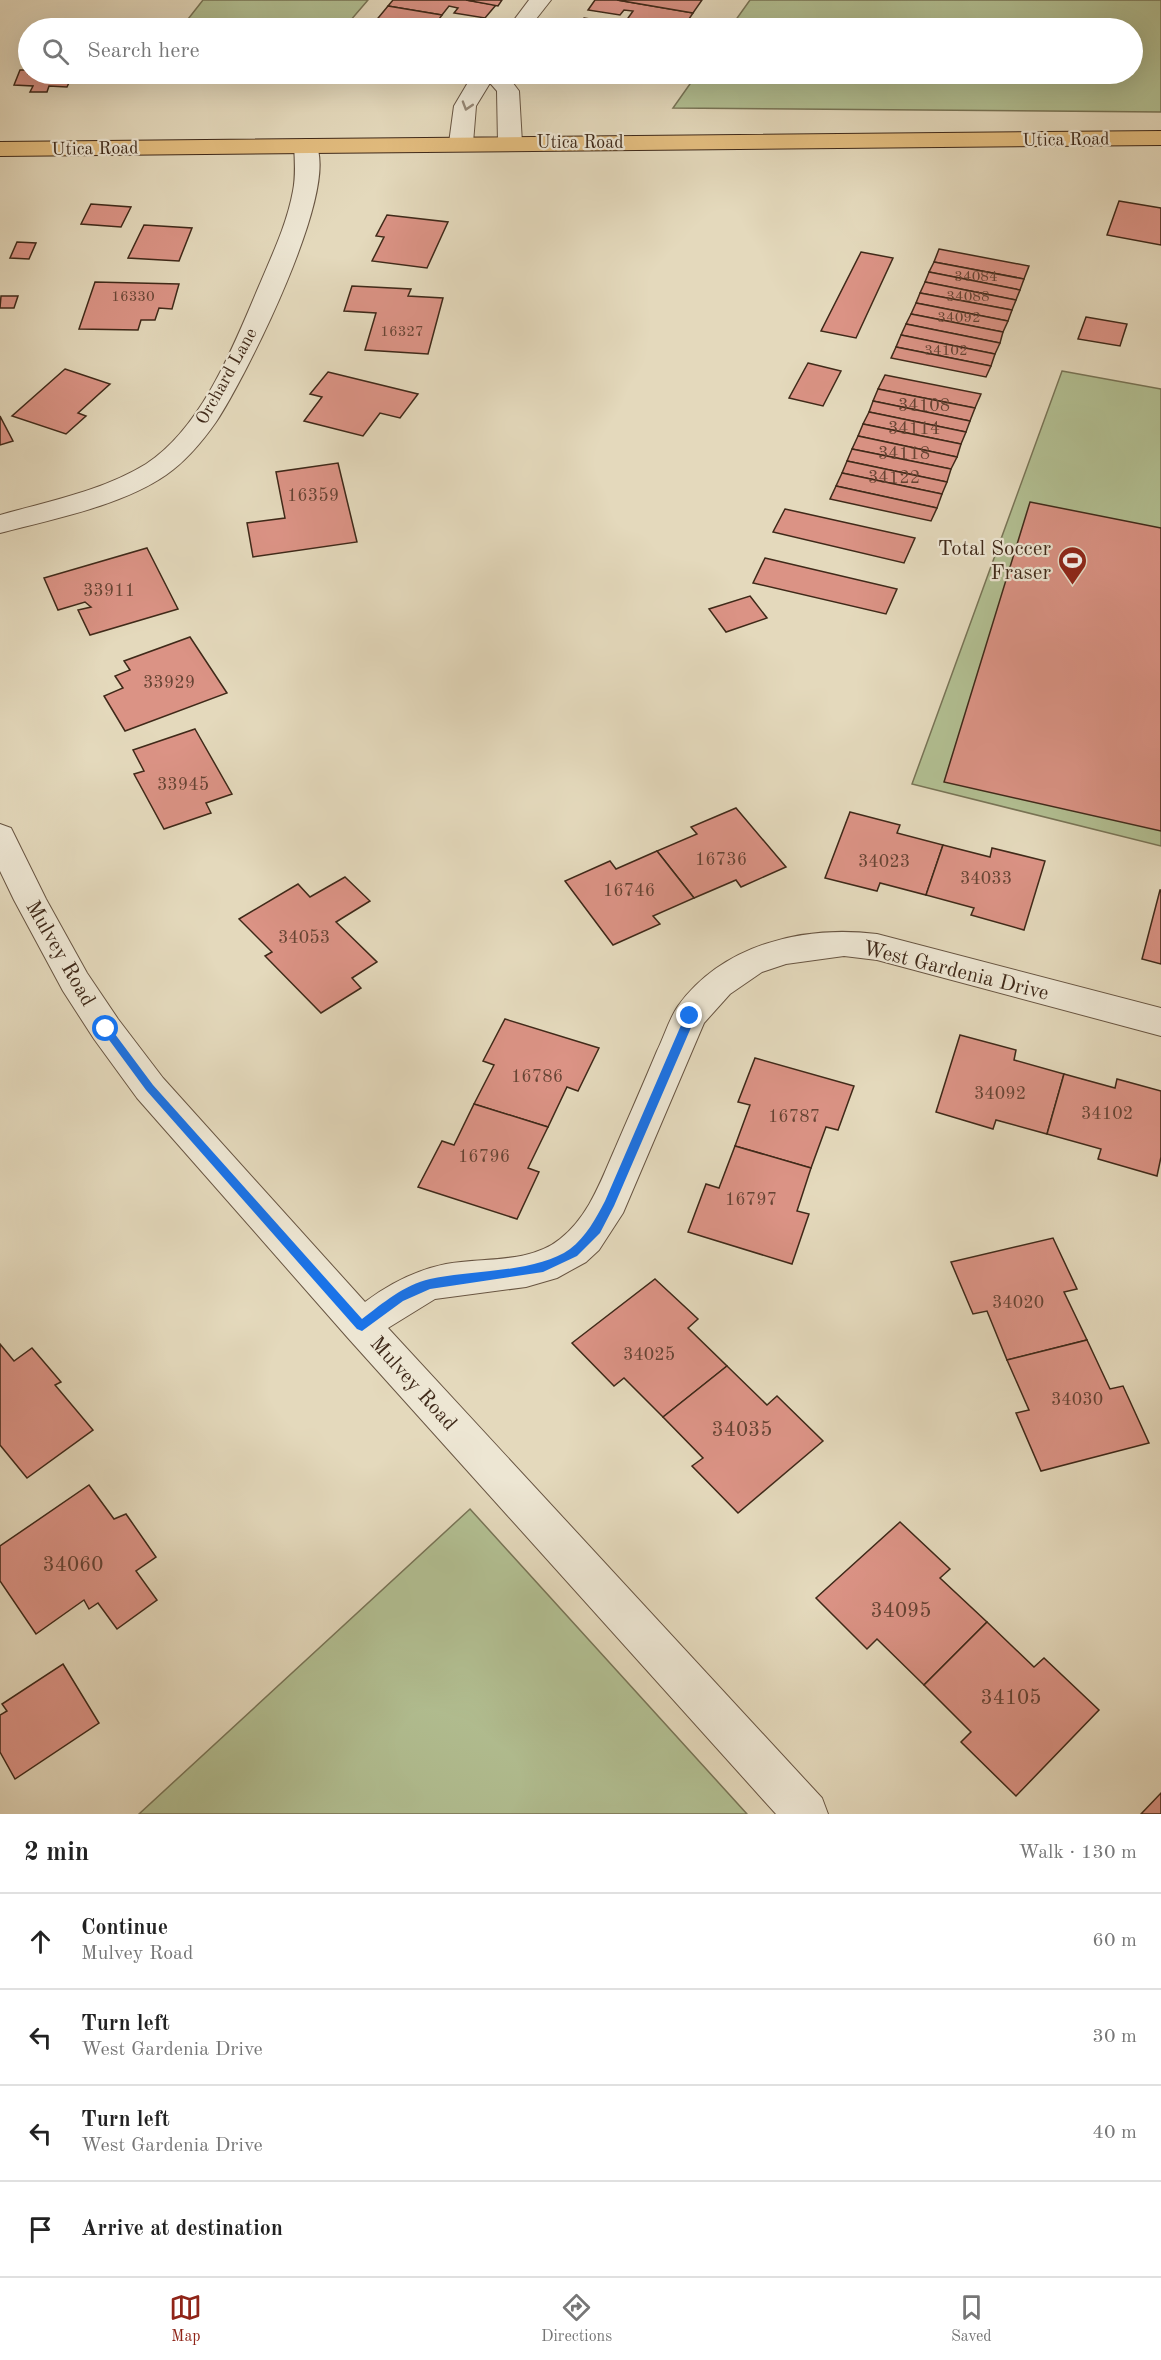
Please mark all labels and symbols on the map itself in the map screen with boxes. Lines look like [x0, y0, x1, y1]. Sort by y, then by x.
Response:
one-way arrow [462, 100, 474, 111]
street label: Utica Road [1022, 130, 1110, 150]
street label: Utica Road [536, 134, 624, 152]
street label: Utica Road [51, 139, 139, 159]
house number: 34084 [954, 270, 998, 285]
house number: 16330 [111, 290, 155, 305]
house number: 34088 [946, 290, 990, 305]
house number: 34092 [937, 311, 981, 326]
street label: Orchard Lane [193, 325, 261, 428]
house number: 16327 [380, 325, 424, 340]
house number: 34102 [924, 344, 968, 359]
house number: 34108 [898, 397, 950, 415]
house number: 34114 [888, 420, 940, 438]
house number: 34118 [878, 445, 930, 463]
house number: 34122 [868, 469, 920, 487]
house number: 16359 [287, 487, 339, 505]
place label: Total Soccer Fraser [938, 539, 1051, 584]
sports icon: Total Soccer Fraser [1056, 544, 1088, 586]
house number: 33911 [83, 582, 135, 600]
house number: 33929 [143, 674, 195, 692]
house number: 33945 [157, 776, 209, 794]
house number: 16736 [695, 851, 747, 869]
house number: 34023 [858, 853, 910, 871]
house number: 34033 [960, 870, 1012, 888]
house number: 16746 [603, 882, 655, 900]
street label: Mulvey Road [21, 897, 98, 1010]
house number: 34053 [278, 929, 330, 947]
street label: West Gardenia Drive [861, 938, 1051, 1005]
route end [676, 1002, 702, 1028]
route start [92, 1015, 118, 1041]
house number: 16786 [511, 1068, 563, 1086]
house number: 34092 [974, 1085, 1026, 1103]
house number: 34102 [1081, 1105, 1133, 1123]
house number: 16787 [768, 1108, 820, 1126]
house number: 16796 [458, 1148, 510, 1166]
house number: 16797 [725, 1191, 777, 1209]
house number: 34020 [992, 1294, 1044, 1312]
street label: Mulvey Road [366, 1333, 460, 1435]
house number: 34025 [623, 1346, 675, 1364]
house number: 34030 [1051, 1391, 1103, 1409]
house number: 34035 [712, 1420, 772, 1441]
house number: 34060 [43, 1555, 103, 1576]
house number: 34095 [871, 1601, 931, 1622]
house number: 34105 [981, 1688, 1041, 1709]

